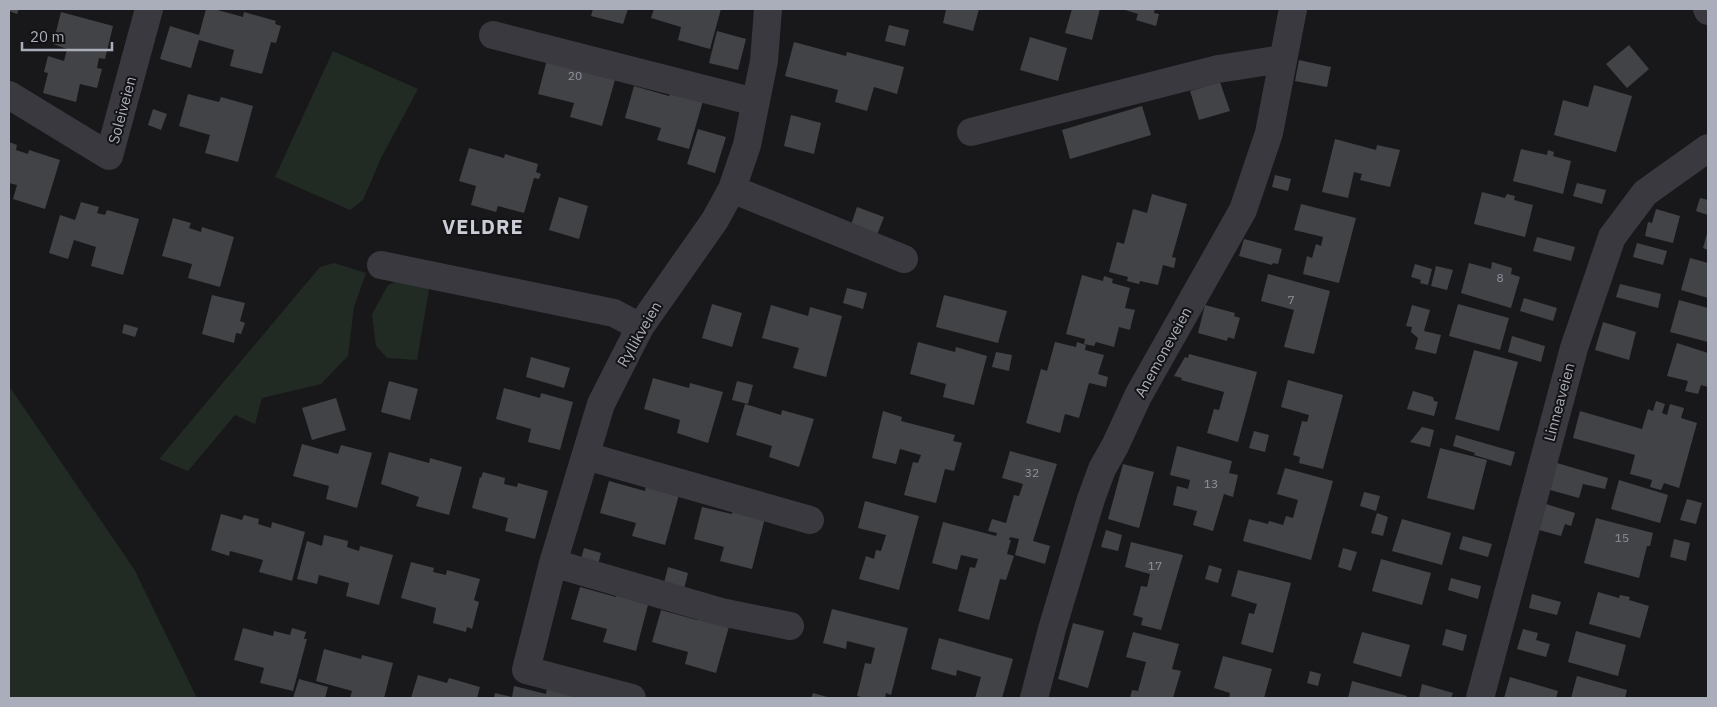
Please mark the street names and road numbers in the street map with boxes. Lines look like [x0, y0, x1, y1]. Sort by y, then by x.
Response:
street label: Soleiveien [104, 74, 140, 146]
street label: Ryllikveien [613, 298, 665, 370]
street label: Anemoneveien [1130, 303, 1196, 401]
street label: Linneaveien [1539, 361, 1579, 443]

